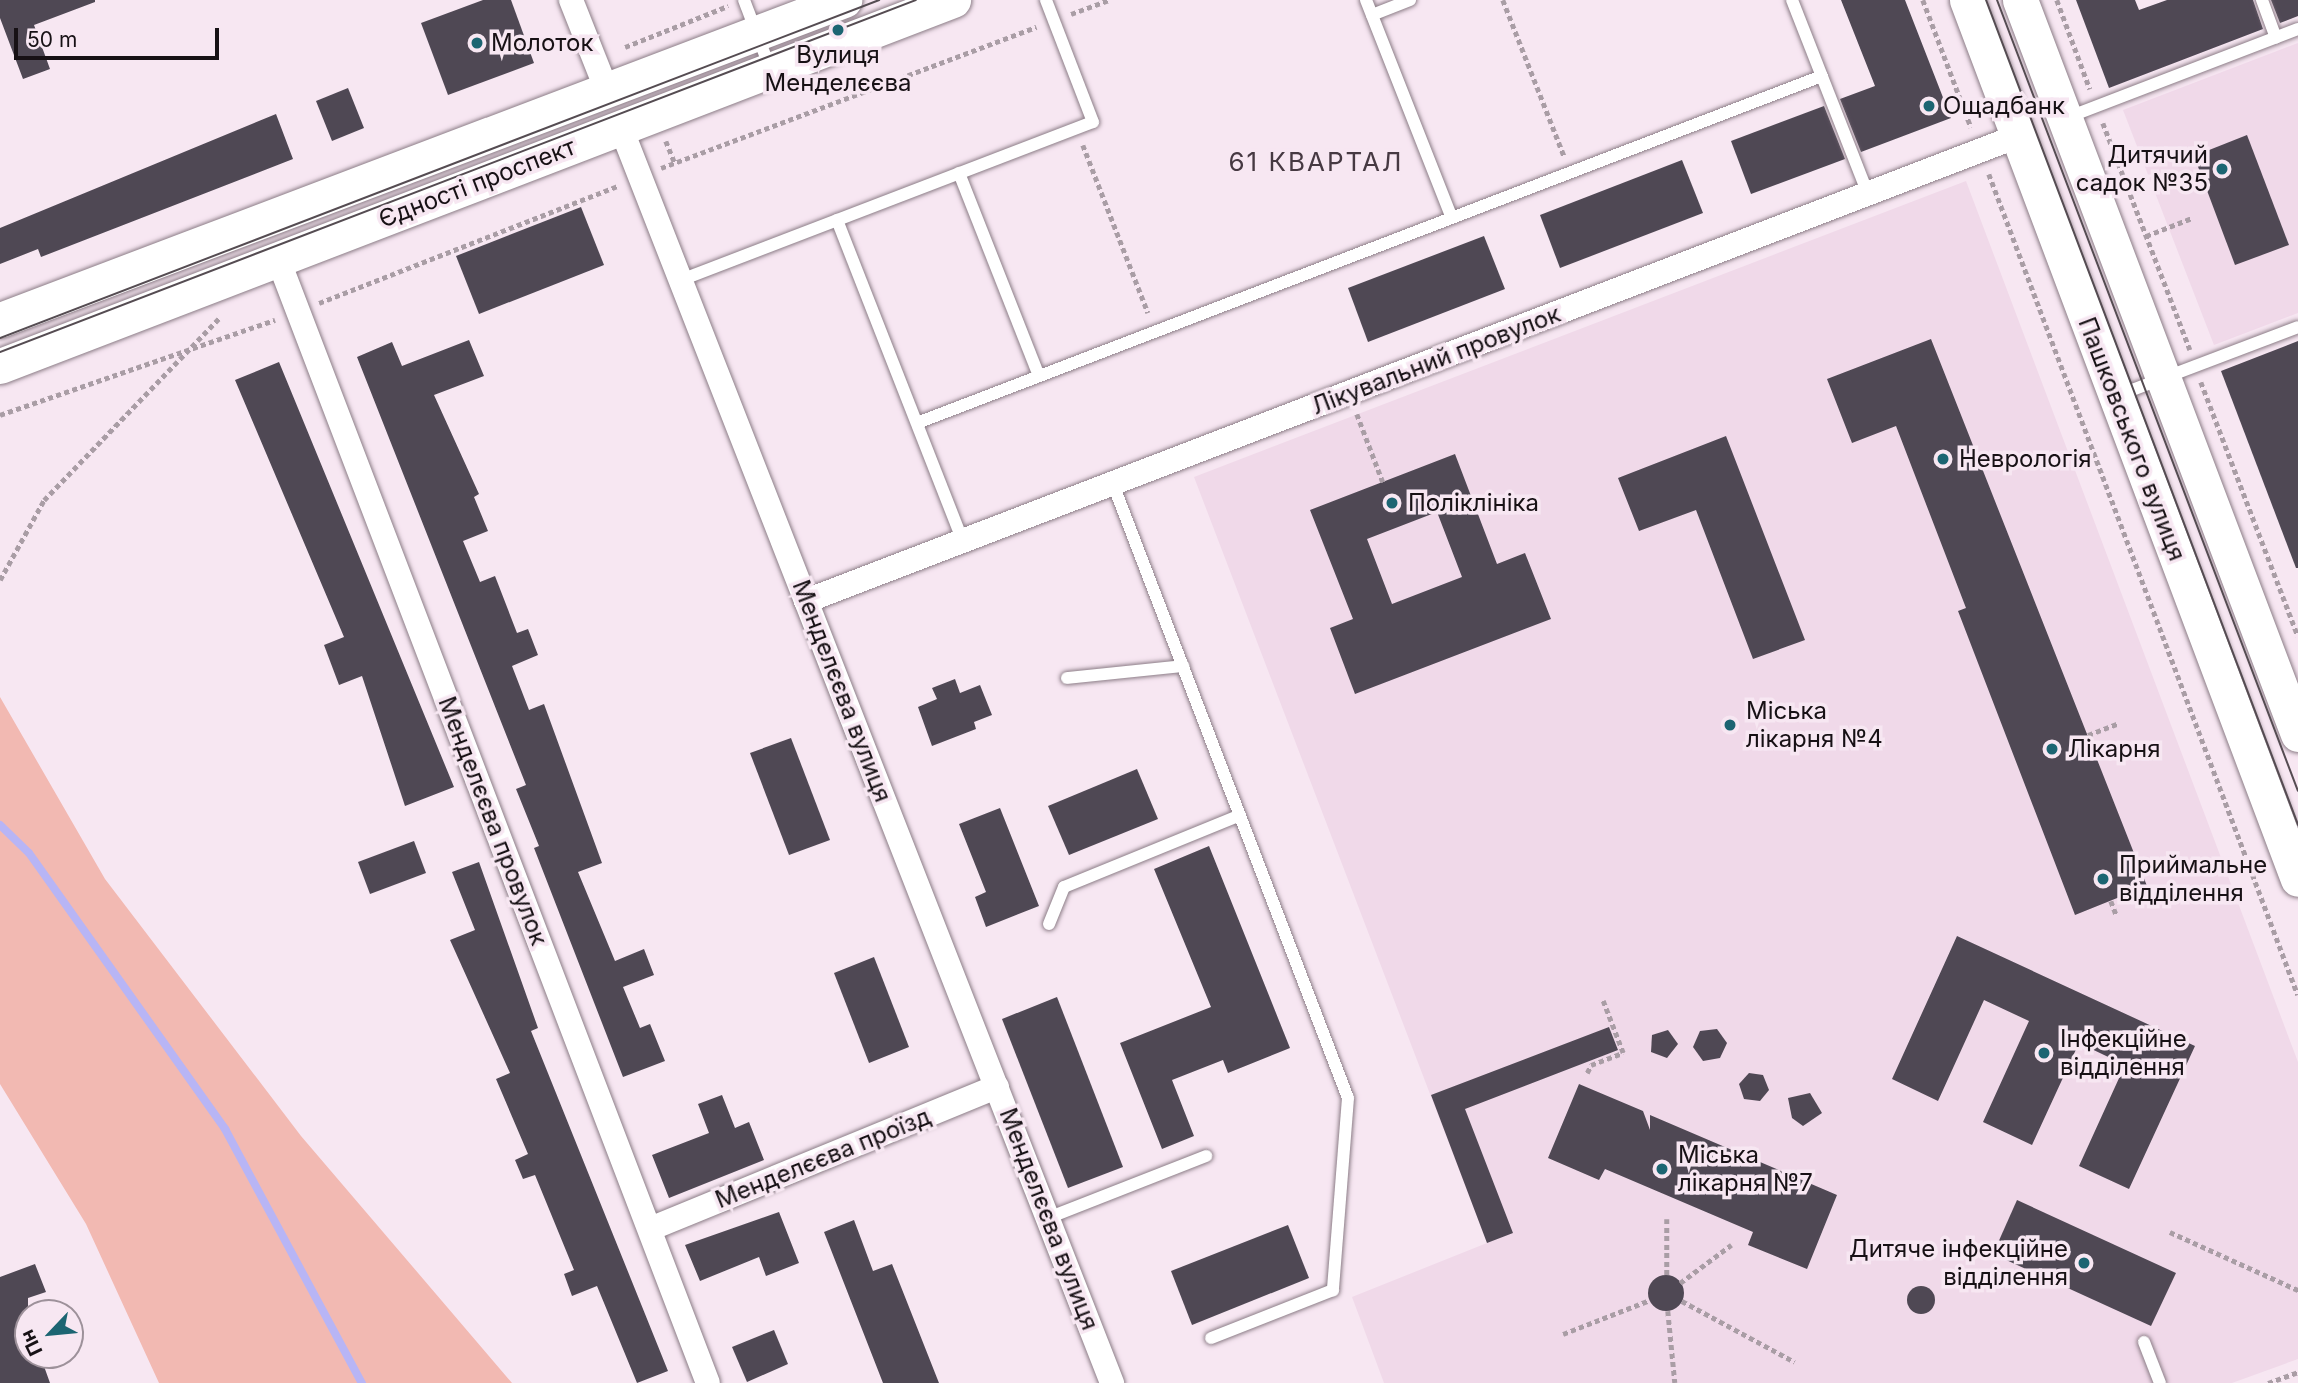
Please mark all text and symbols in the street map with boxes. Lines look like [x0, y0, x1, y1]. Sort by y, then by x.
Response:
scale bar [18, 14, 222, 58]
marker: Вулиця Менделєєва [830, 22, 846, 38]
text: 50 m [27, 27, 77, 52]
place label: Молоток [491, 29, 593, 57]
marker: Молоток [469, 35, 485, 51]
place label: Вулиця Менделєєва [765, 41, 911, 97]
place label: Ощадбанк [1943, 92, 2065, 120]
marker: Ощадбанк [1921, 98, 1937, 114]
street label: Єдності проспект [375, 132, 579, 234]
place label: Дитячий садок №35 [2076, 141, 2208, 197]
district label: 61 КВАРТАЛ [1230, 146, 1402, 178]
marker: Дитячий садок №35 [2214, 161, 2230, 177]
street label: Лікувальний провулок [1308, 299, 1564, 421]
street label: Пашковського вулиця [2072, 313, 2192, 565]
place label: Неврологія [1959, 445, 2092, 473]
marker: Неврологія [1933, 449, 1953, 469]
place label: Поліклініка [1408, 489, 1539, 517]
marker: Поліклініка [1382, 493, 1402, 513]
street label: Менделєєва вулиця [786, 576, 898, 806]
street label: Менделєєва провулок [432, 693, 554, 949]
place label: Міська лікарня №4 [1746, 697, 1883, 753]
marker: Міська лікарня №4 [1720, 715, 1740, 735]
place label: Лікарня [2068, 735, 2160, 763]
marker: Лікарня [2042, 739, 2062, 759]
place label: Приймальне відділення [2119, 851, 2267, 907]
marker: Приймальне відділення [2093, 869, 2113, 889]
place label: Інфекційне відділення [2060, 1025, 2187, 1081]
marker: Інфекційне відділення [2034, 1043, 2054, 1063]
street label: Менделєєва проїзд [711, 1102, 935, 1214]
street label: Менделєєва вулиця [993, 1104, 1105, 1334]
place label: Міська лікарня №7 [1678, 1141, 1813, 1197]
marker: Міська лікарня №7 [1652, 1159, 1672, 1179]
place label: Дитяче інфекційне відділення [1849, 1235, 2068, 1291]
marker: Дитяче інфекційне відділення [2074, 1253, 2094, 1273]
north arrow [14, 1299, 84, 1369]
text: Пн [15, 1326, 48, 1359]

